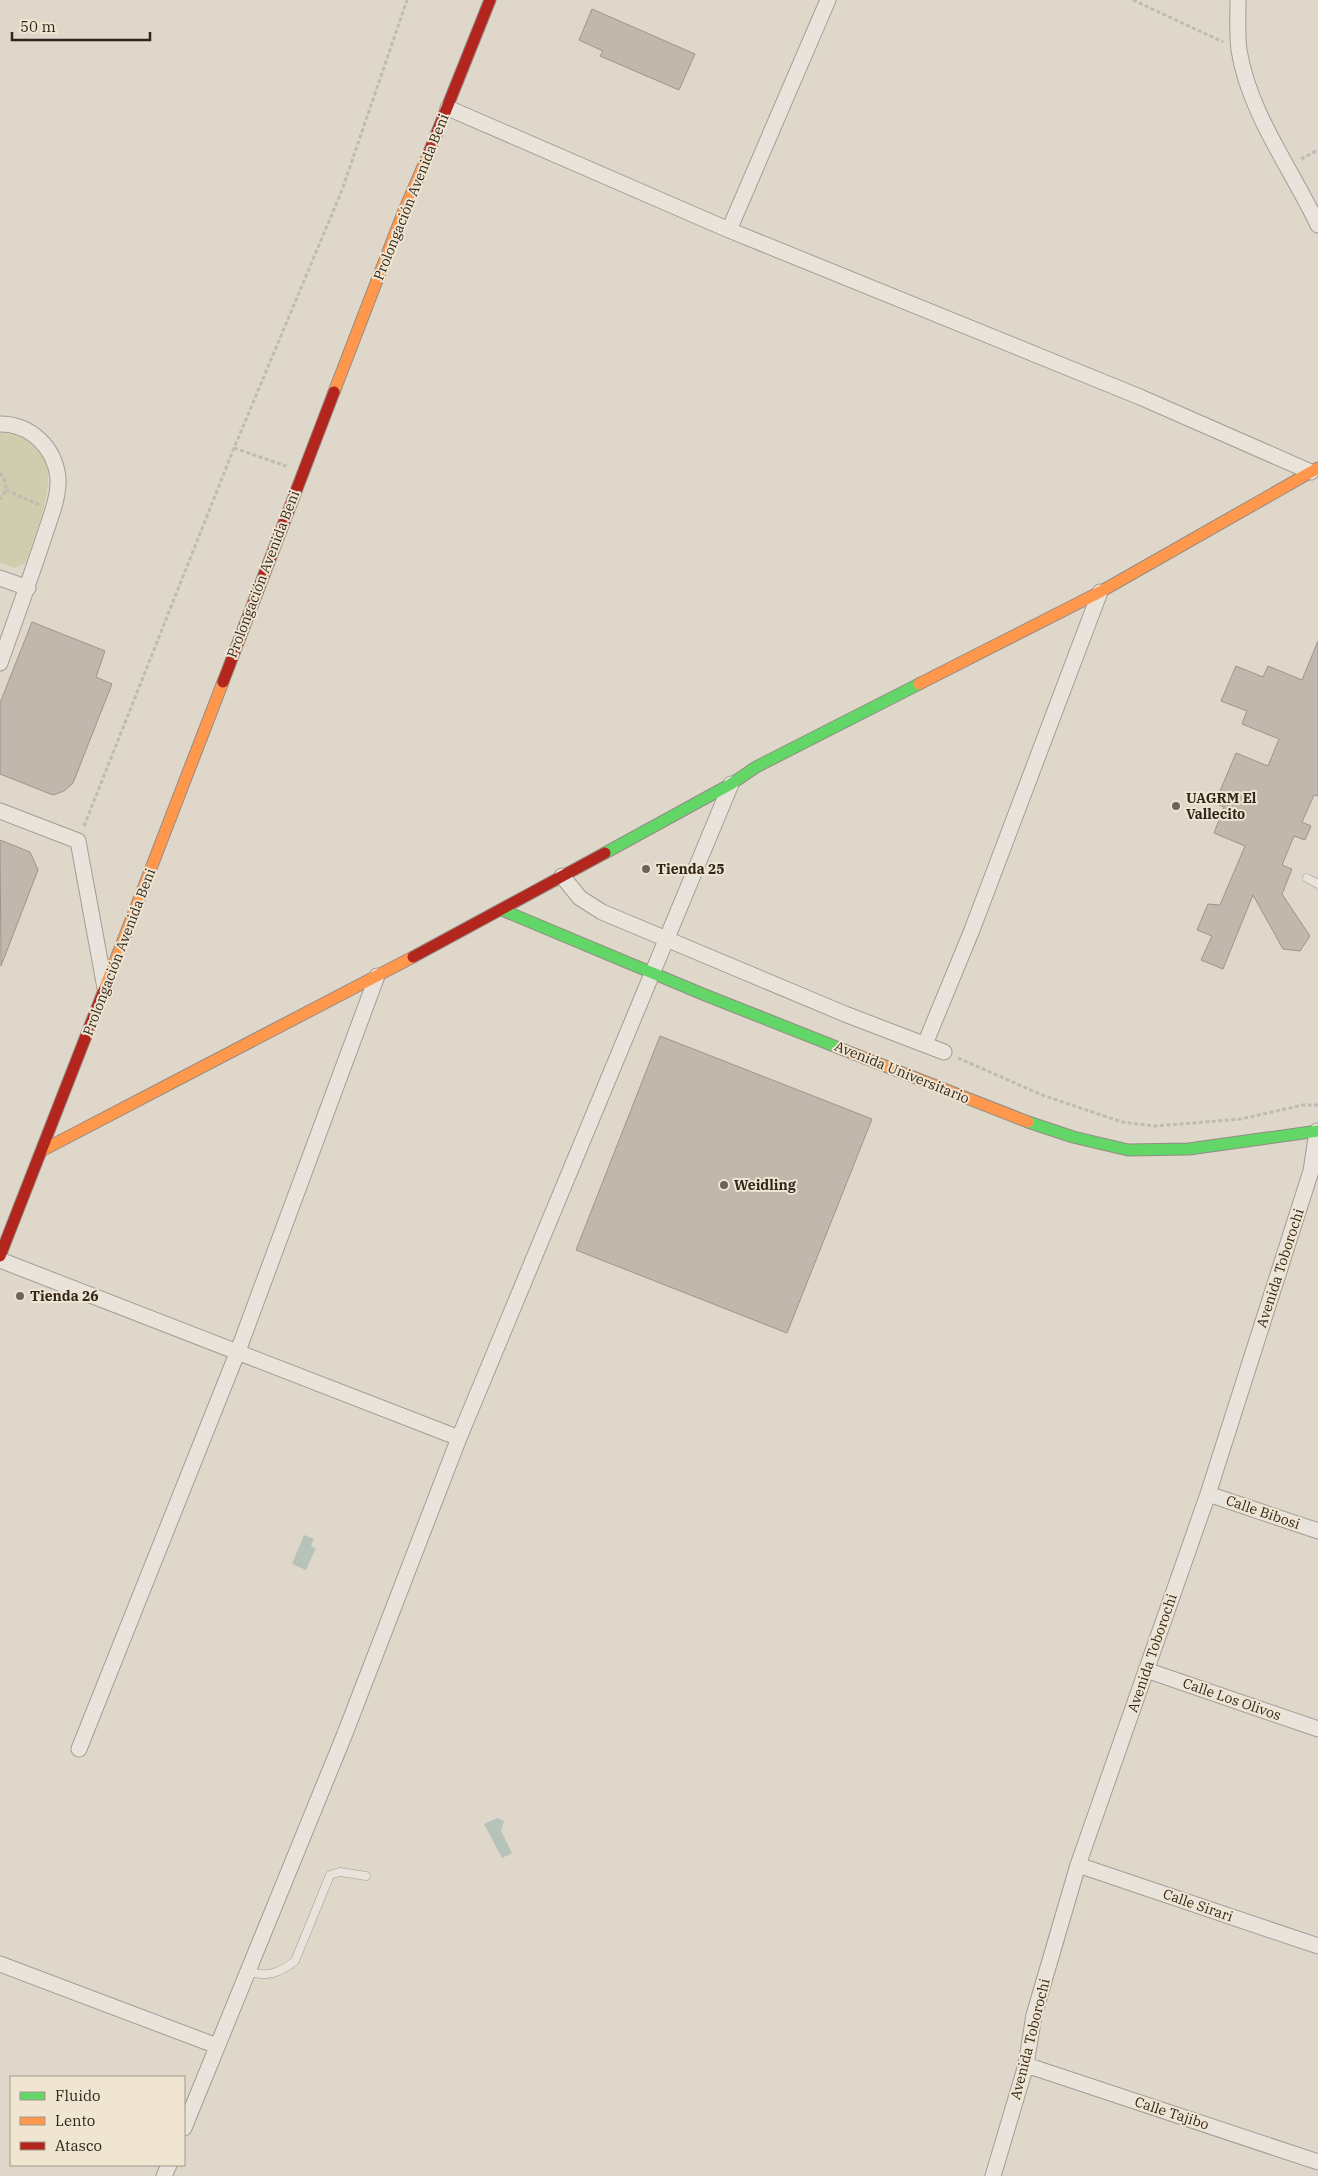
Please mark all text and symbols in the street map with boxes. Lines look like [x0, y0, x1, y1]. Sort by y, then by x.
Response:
scale bar [12, 10, 150, 42]
text: 50 m [20, 17, 56, 36]
street label: Prolongación Avenida Beni [369, 111, 453, 283]
street label: Prolongación Avenida Beni [223, 488, 303, 660]
place label: UAGRM El Vallecito [1186, 789, 1257, 823]
marker: UAGRM El Vallecito [1170, 800, 1182, 812]
place label: Tienda 25 [656, 860, 725, 878]
marker: Tienda 25 [640, 863, 652, 875]
street label: Prolongación Avenida Beni [79, 866, 159, 1038]
street label: Avenida Universitario [832, 1037, 972, 1107]
place label: Weidling [734, 1176, 797, 1194]
marker: Weidling [718, 1179, 730, 1191]
street label: Avenida Toborochi [1252, 1206, 1308, 1330]
place label: Tienda 26 [30, 1287, 99, 1305]
marker: Tienda 26 [14, 1290, 26, 1302]
street label: Calle Bibosi [1224, 1491, 1302, 1533]
street label: Avenida Toborochi [1123, 1591, 1181, 1715]
street label: Calle Los Olivos [1181, 1674, 1284, 1724]
street label: Calle Sirari [1161, 1885, 1235, 1925]
street label: Avenida Toborochi [1006, 1977, 1054, 2101]
legend [10, 2076, 185, 2166]
text: Fluido [55, 2086, 100, 2105]
street label: Calle Tajibo [1133, 2093, 1212, 2133]
text: Lento [55, 2111, 95, 2130]
text: Atasco [55, 2136, 102, 2155]

